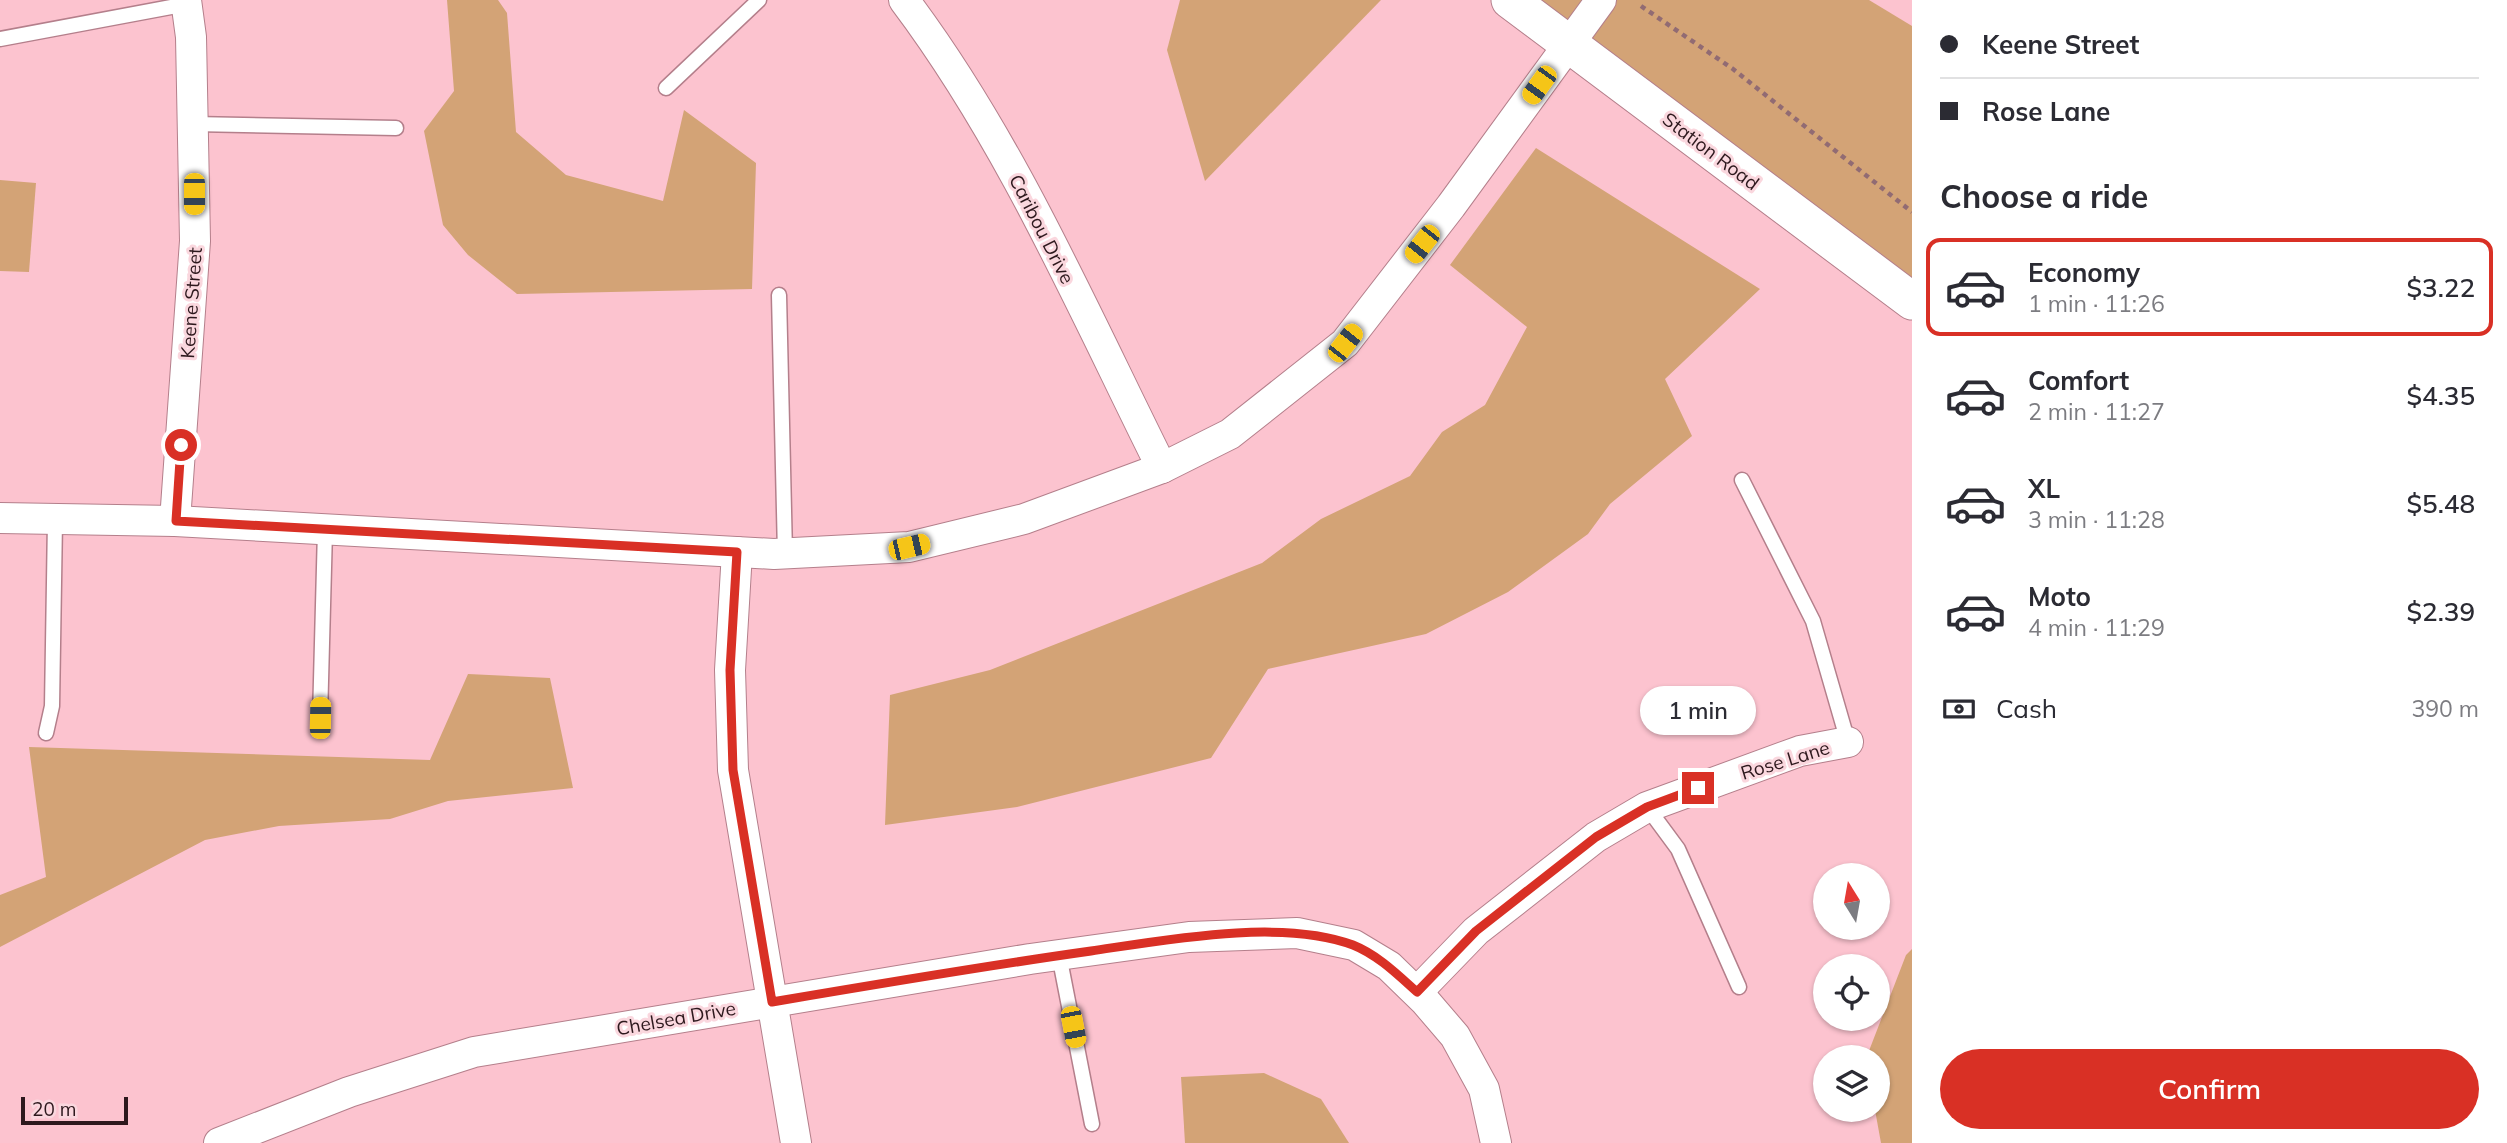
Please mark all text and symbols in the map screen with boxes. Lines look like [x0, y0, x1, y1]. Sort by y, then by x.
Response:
text: Keene Street [1982, 28, 2139, 61]
car [1519, 62, 1560, 108]
text: Rose Lane [1982, 95, 2110, 128]
street label: Station Road [1658, 107, 1764, 195]
street label: Caribou Drive [1004, 170, 1080, 288]
car [184, 173, 205, 215]
text: Choose a ride [1940, 176, 2148, 216]
car [1401, 221, 1444, 267]
street label: Keene Street [175, 246, 207, 359]
icon: car [1944, 256, 2007, 319]
text: Economy [2028, 256, 2140, 289]
text: $3.22 [2406, 271, 2475, 304]
text: 1 min · 11:26 [2028, 289, 2165, 318]
car [1324, 320, 1367, 366]
icon: car [1944, 364, 2007, 427]
text: Comfort [2028, 364, 2129, 397]
text: $4.35 [2406, 379, 2475, 412]
text: 2 min · 11:27 [2028, 397, 2165, 426]
route start [165, 429, 197, 461]
icon: car [1944, 472, 2007, 535]
text: XL [2028, 472, 2060, 505]
text: $5.48 [2406, 487, 2475, 520]
text: 3 min · 11:28 [2028, 505, 2165, 534]
car [887, 532, 932, 562]
icon: car [1944, 580, 2007, 643]
text: Moto [2028, 580, 2091, 613]
text: $2.39 [2406, 595, 2475, 628]
text: 4 min · 11:29 [2028, 613, 2165, 642]
callout: 1 min [1640, 686, 1756, 736]
icon: cash [1940, 690, 1978, 728]
text: Cash [1996, 692, 2057, 725]
text: 390 m [2411, 694, 2479, 723]
text: 1 min [1668, 696, 1728, 725]
car [310, 697, 331, 739]
street label: Rose Lane [1738, 735, 1832, 785]
route end [1682, 772, 1714, 804]
north arrow [1813, 863, 1890, 940]
map controls [1813, 863, 1890, 1122]
button: locate [1813, 954, 1890, 1031]
street label: Chelsea Drive [614, 996, 738, 1040]
car [1059, 1004, 1088, 1050]
button: layers [1813, 1045, 1890, 1122]
button: Confirm [1940, 1049, 2479, 1129]
scale bar [21, 1094, 128, 1126]
text: 20 m [32, 1097, 76, 1121]

